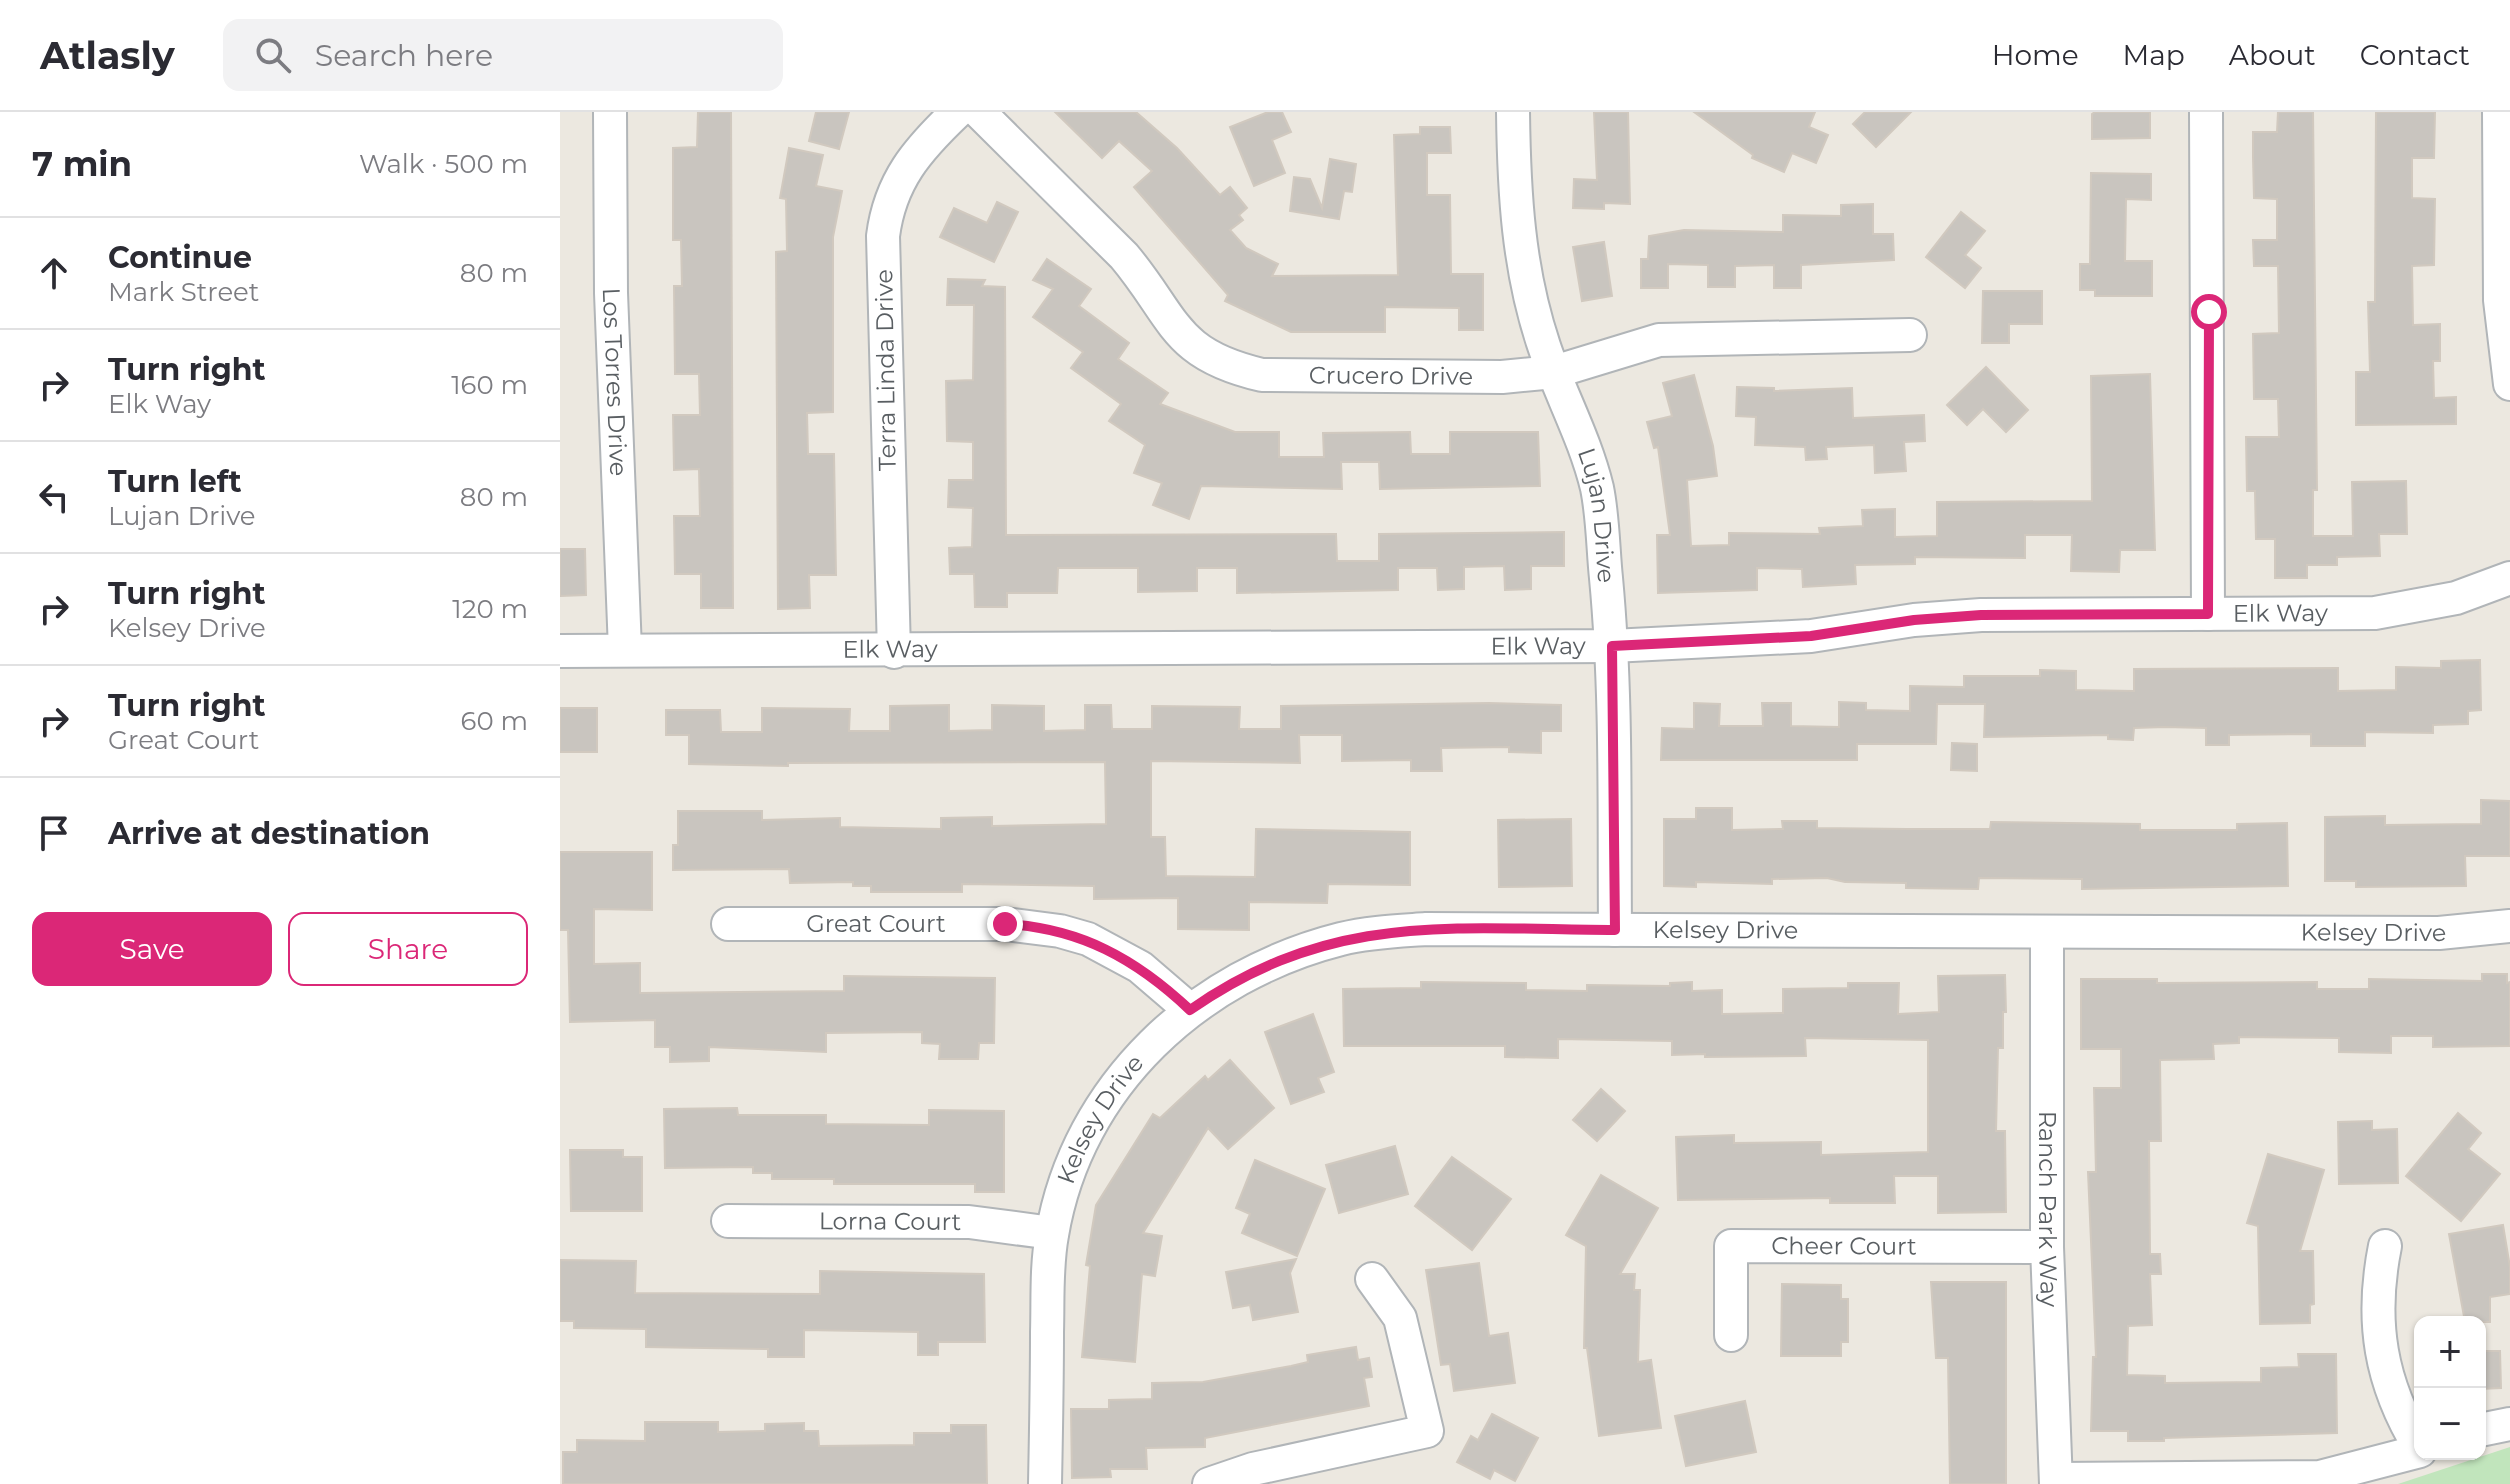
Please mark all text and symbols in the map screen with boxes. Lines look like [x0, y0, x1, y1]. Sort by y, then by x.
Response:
search box [223, 19, 783, 91]
text: Atlasly [40, 32, 175, 79]
icon: search [251, 33, 295, 77]
text: Search here [315, 37, 493, 74]
text: Home [1992, 38, 2079, 72]
text: Map [2123, 38, 2185, 72]
text: About [2229, 38, 2316, 72]
text: Contact [2360, 38, 2470, 72]
text: 7 min [32, 143, 132, 185]
text: Walk · 500 m [359, 148, 528, 180]
text: Continue [108, 239, 252, 276]
icon: ahead [32, 251, 76, 295]
text: 80 m [460, 257, 528, 289]
street label: Terra Linda Drive [869, 269, 902, 471]
text: Mark Street [108, 276, 259, 308]
street label: Los Torres Drive [597, 287, 633, 477]
route start [2191, 294, 2227, 330]
text: Turn right [108, 351, 265, 388]
street label: Crucero Drive [1309, 360, 1473, 391]
icon: right [32, 363, 76, 407]
text: 160 m [451, 369, 528, 401]
text: Elk Way [108, 388, 211, 420]
street label: Lujan Drive [1572, 444, 1621, 584]
text: Turn left [108, 463, 241, 500]
icon: left [32, 475, 76, 519]
text: 80 m [460, 481, 528, 513]
text: Lujan Drive [108, 500, 256, 532]
text: Turn right [108, 575, 265, 612]
icon: right [32, 587, 76, 631]
text: 120 m [452, 593, 528, 625]
street label: Elk Way [2233, 598, 2328, 628]
text: Kelsey Drive [108, 612, 266, 644]
street label: Elk Way [1490, 631, 1586, 661]
street label: Elk Way [842, 634, 938, 664]
text: Turn right [108, 687, 265, 724]
icon: right [32, 699, 76, 743]
text: 60 m [461, 705, 528, 737]
text: Great Court [108, 724, 259, 756]
icon: arrive [32, 811, 76, 855]
text: Arrive at destination [108, 815, 430, 852]
route end [987, 906, 1023, 942]
street label: Great Court [806, 909, 946, 938]
button: Save [32, 912, 272, 986]
button: Share [288, 912, 528, 986]
street label: Kelsey Drive [1652, 915, 1798, 944]
street label: Kelsey Drive [2300, 917, 2448, 948]
street label: Kelsey Drive [1051, 1048, 1149, 1187]
street label: Ranch Park Way [2033, 1111, 2064, 1308]
street label: Lorna Court [819, 1206, 962, 1236]
street label: Cheer Court [1771, 1231, 1917, 1261]
map controls [2414, 1316, 2486, 1460]
button: + [2414, 1316, 2486, 1388]
button: − [2414, 1388, 2486, 1460]

